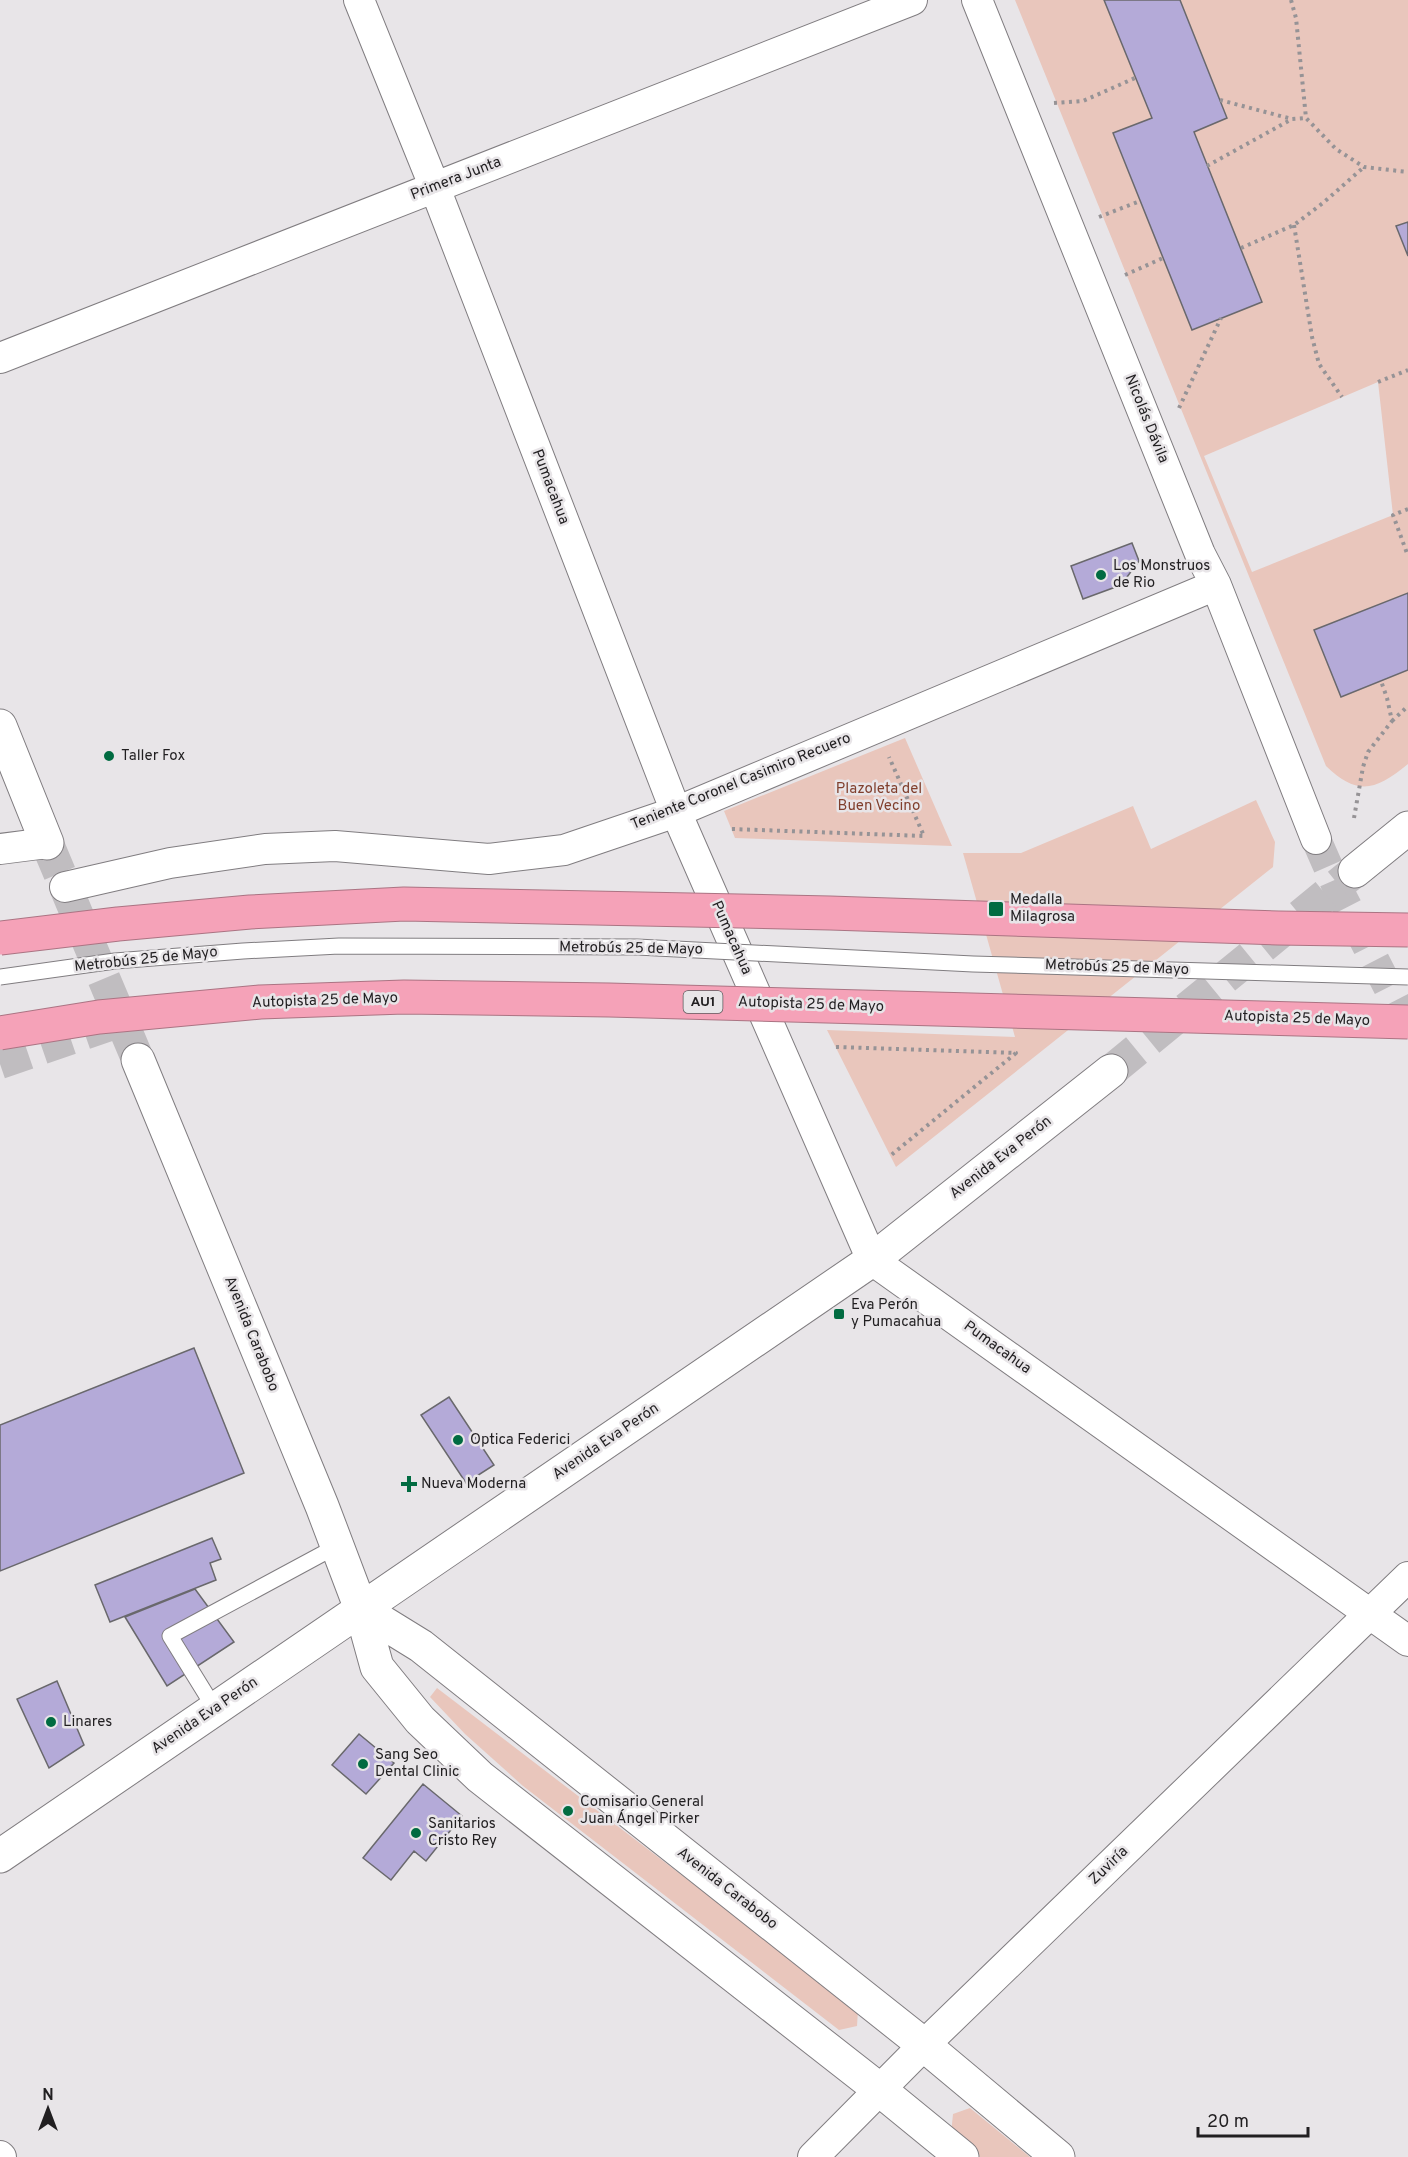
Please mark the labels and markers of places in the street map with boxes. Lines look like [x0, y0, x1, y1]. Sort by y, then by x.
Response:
place label: Los Monstruos de Rio [1113, 557, 1210, 593]
marker: Los Monstruos de Rio [1094, 568, 1108, 582]
place label: Taller Fox [121, 747, 185, 766]
marker: Taller Fox [102, 749, 116, 763]
place label: Medalla Milagrosa [1010, 891, 1075, 927]
marker: Medalla Milagrosa [987, 900, 1005, 918]
place label: Eva Perón y Pumacahua [851, 1296, 941, 1332]
marker: Eva Perón y Pumacahua [832, 1307, 846, 1321]
place label: Optica Federici [470, 1431, 570, 1450]
marker: Optica Federici [451, 1433, 465, 1447]
place label: Nueva Moderna [421, 1475, 526, 1494]
marker: Nueva Moderna [402, 1477, 416, 1491]
place label: Linares [63, 1713, 112, 1732]
marker: Linares [44, 1715, 58, 1729]
place label: Sang Seo Dental Clinic [375, 1746, 460, 1782]
marker: Sang Seo Dental Clinic [356, 1757, 370, 1771]
place label: Comisario General Juan Ángel Pirker [580, 1793, 704, 1829]
marker: Comisario General Juan Ángel Pirker [561, 1804, 575, 1818]
place label: Sanitarios Cristo Rey [428, 1815, 497, 1851]
marker: Sanitarios Cristo Rey [409, 1826, 423, 1840]

